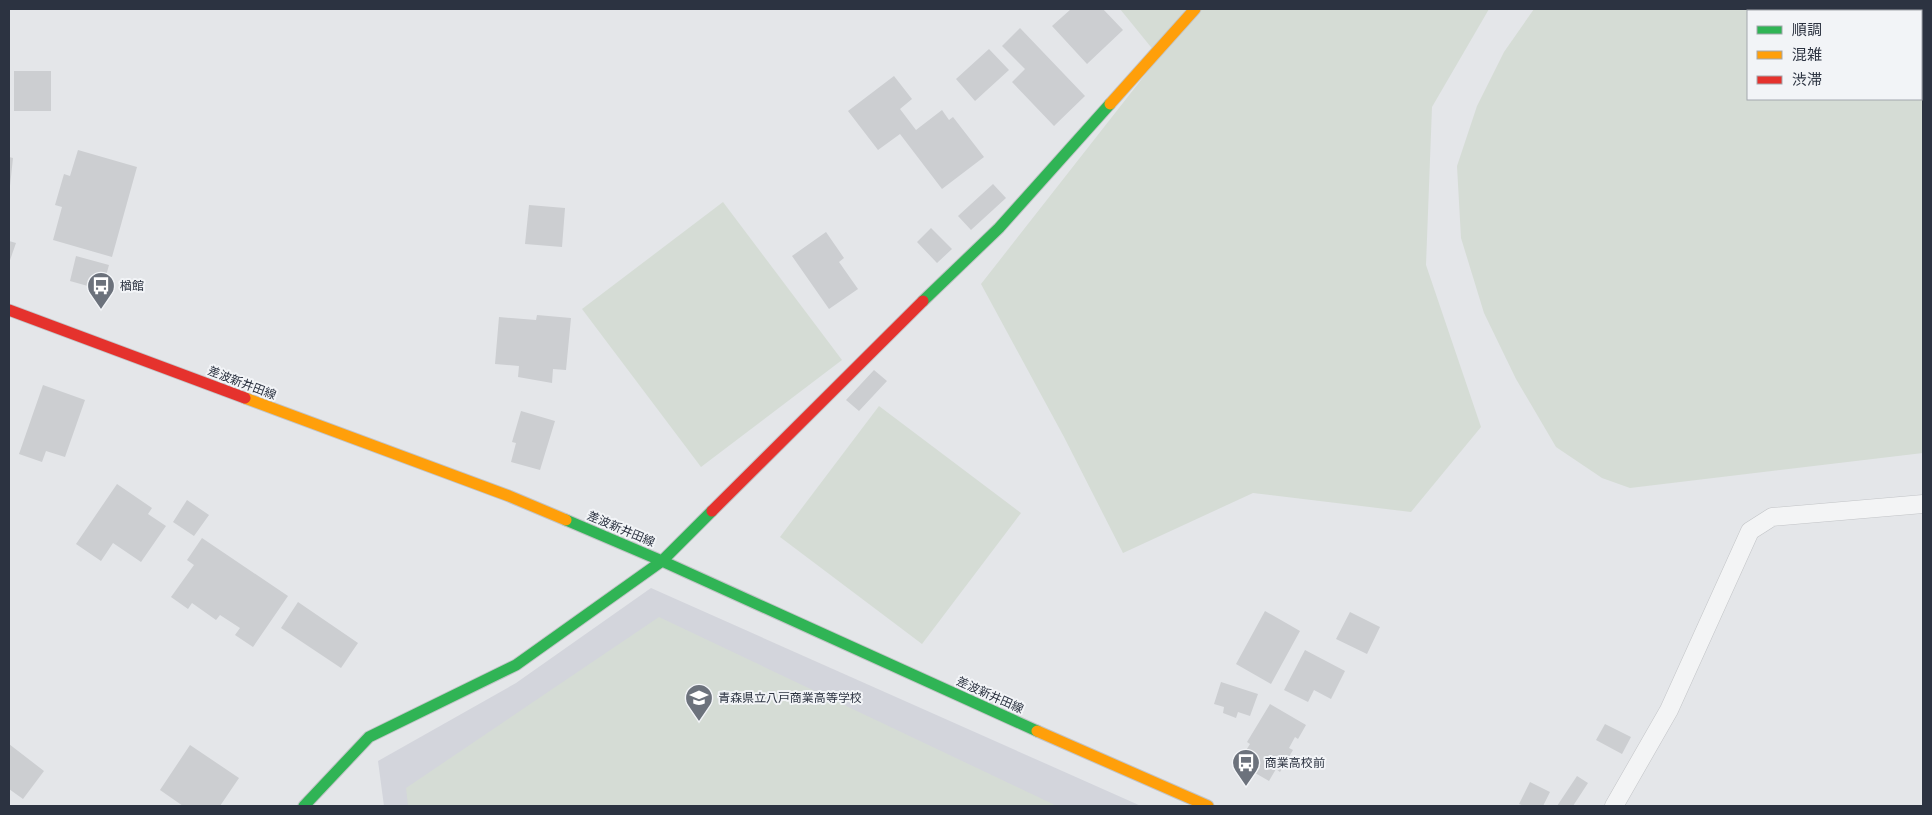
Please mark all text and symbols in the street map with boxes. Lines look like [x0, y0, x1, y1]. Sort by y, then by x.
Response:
legend [1747, 10, 1922, 100]
text: 順調 [1792, 20, 1822, 38]
text: 混雑 [1792, 45, 1822, 63]
text: 渋滞 [1792, 70, 1822, 88]
bus stop icon: 楢館 [86, 271, 116, 310]
place label: 楢館 [120, 278, 144, 292]
street label: 差波新井田線 [206, 363, 278, 402]
street label: 差波新井田線 [586, 508, 657, 549]
street label: 差波新井田線 [955, 673, 1026, 715]
school or university icon: 青森県立八戸商業高等学校 [684, 683, 714, 722]
place label: 青森県立八戸商業高等学校 [718, 690, 862, 704]
bus stop icon: 商業高校前 [1231, 748, 1261, 787]
place label: 商業高校前 [1265, 755, 1325, 769]

